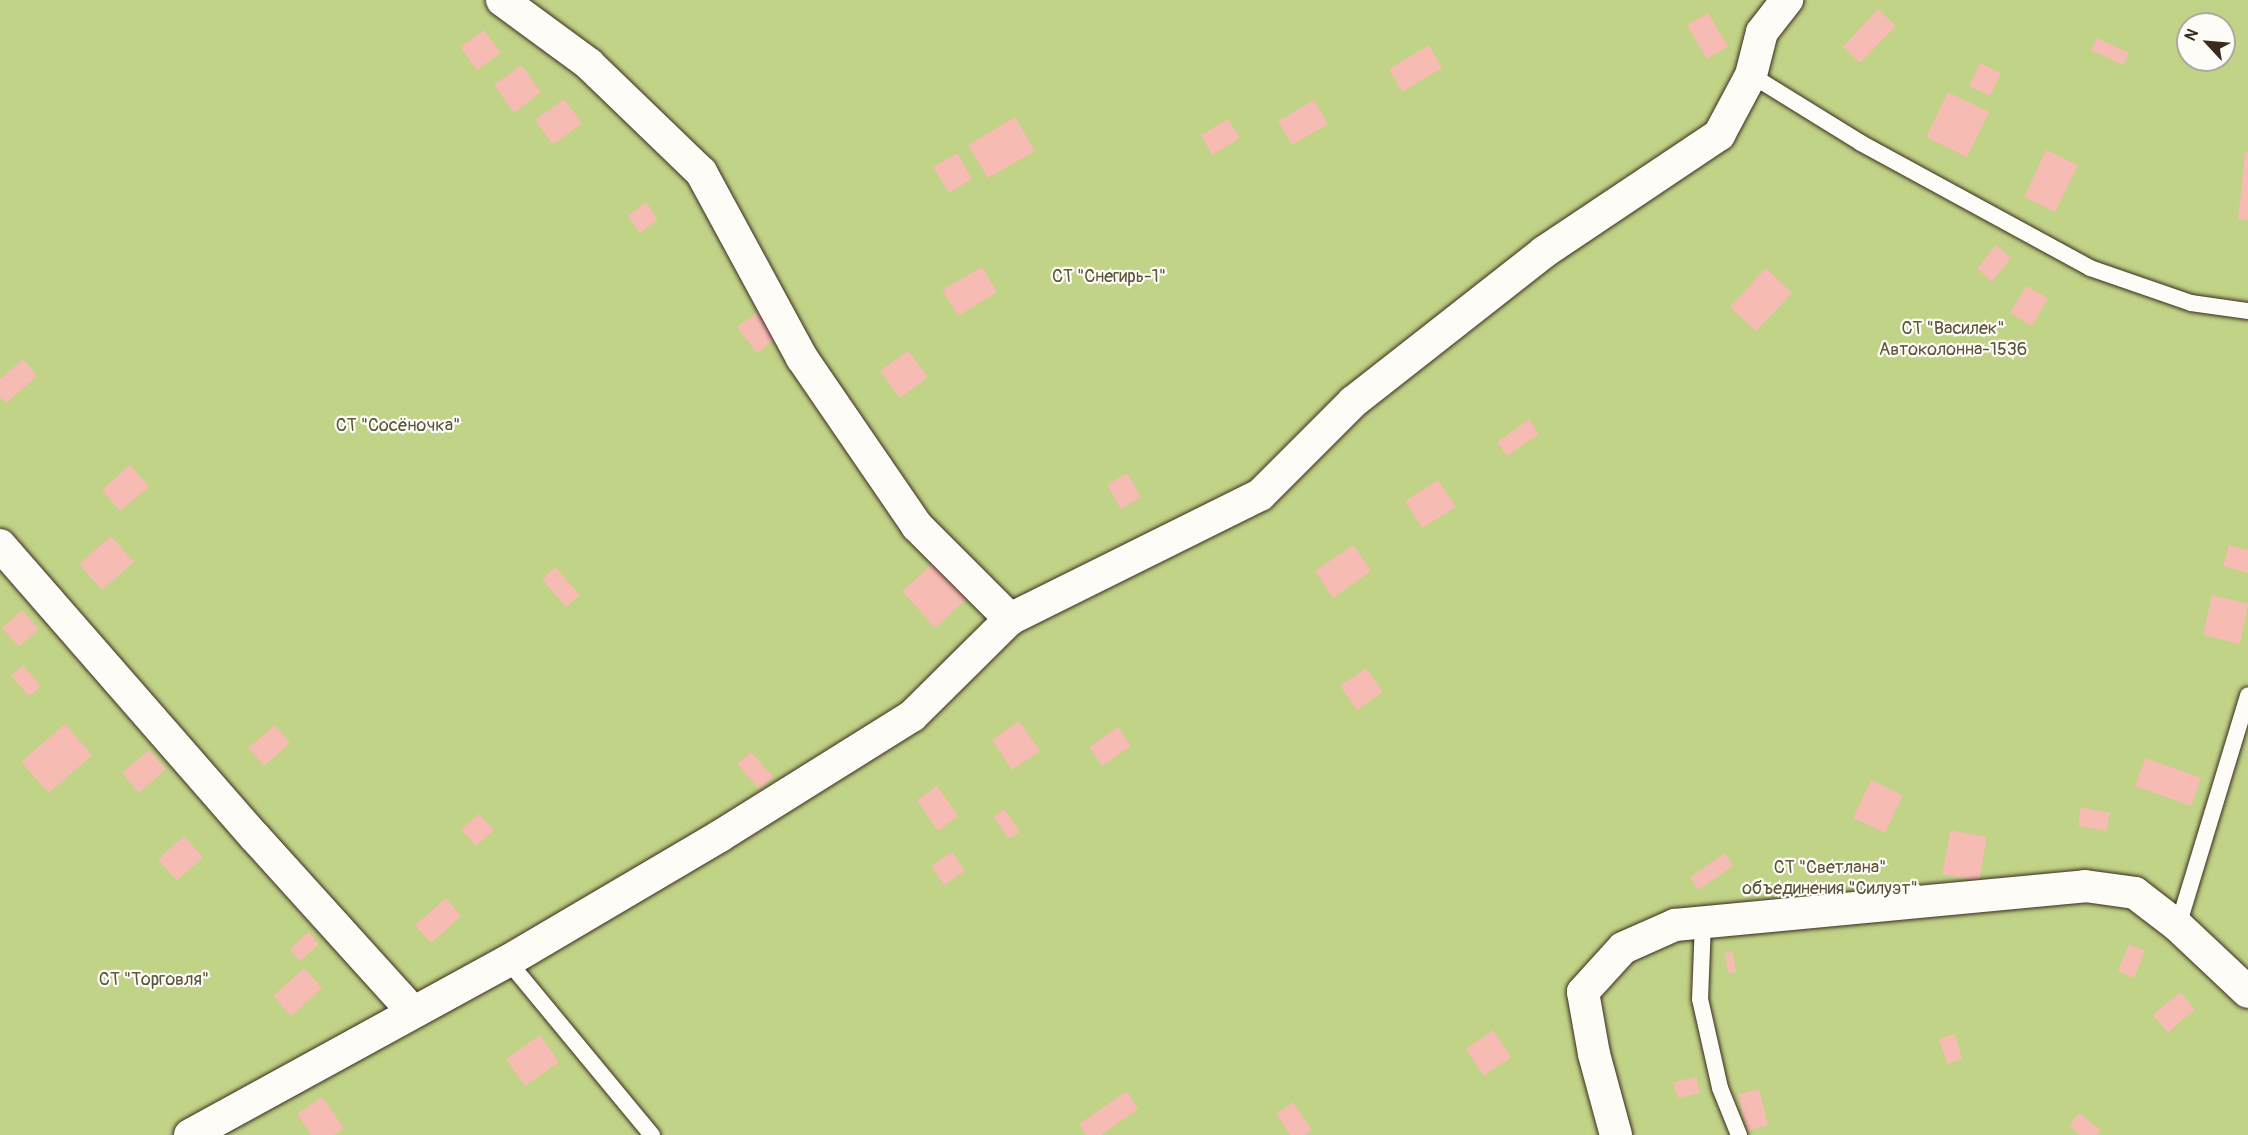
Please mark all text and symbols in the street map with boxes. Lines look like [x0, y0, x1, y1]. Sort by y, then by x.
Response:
north arrow [2176, 12, 2236, 72]
text: N [2180, 26, 2203, 44]
park label: СТ "Снегирь-1" [1052, 266, 1166, 288]
park label: СТ "Василек" Автоколонна-1536 [1879, 319, 2027, 362]
park label: СТ "Сосёночка" [336, 415, 460, 437]
park label: СТ "Светлана" объединения "Силуэт" [1742, 858, 1918, 900]
park label: СТ "Торговля" [99, 969, 209, 991]

